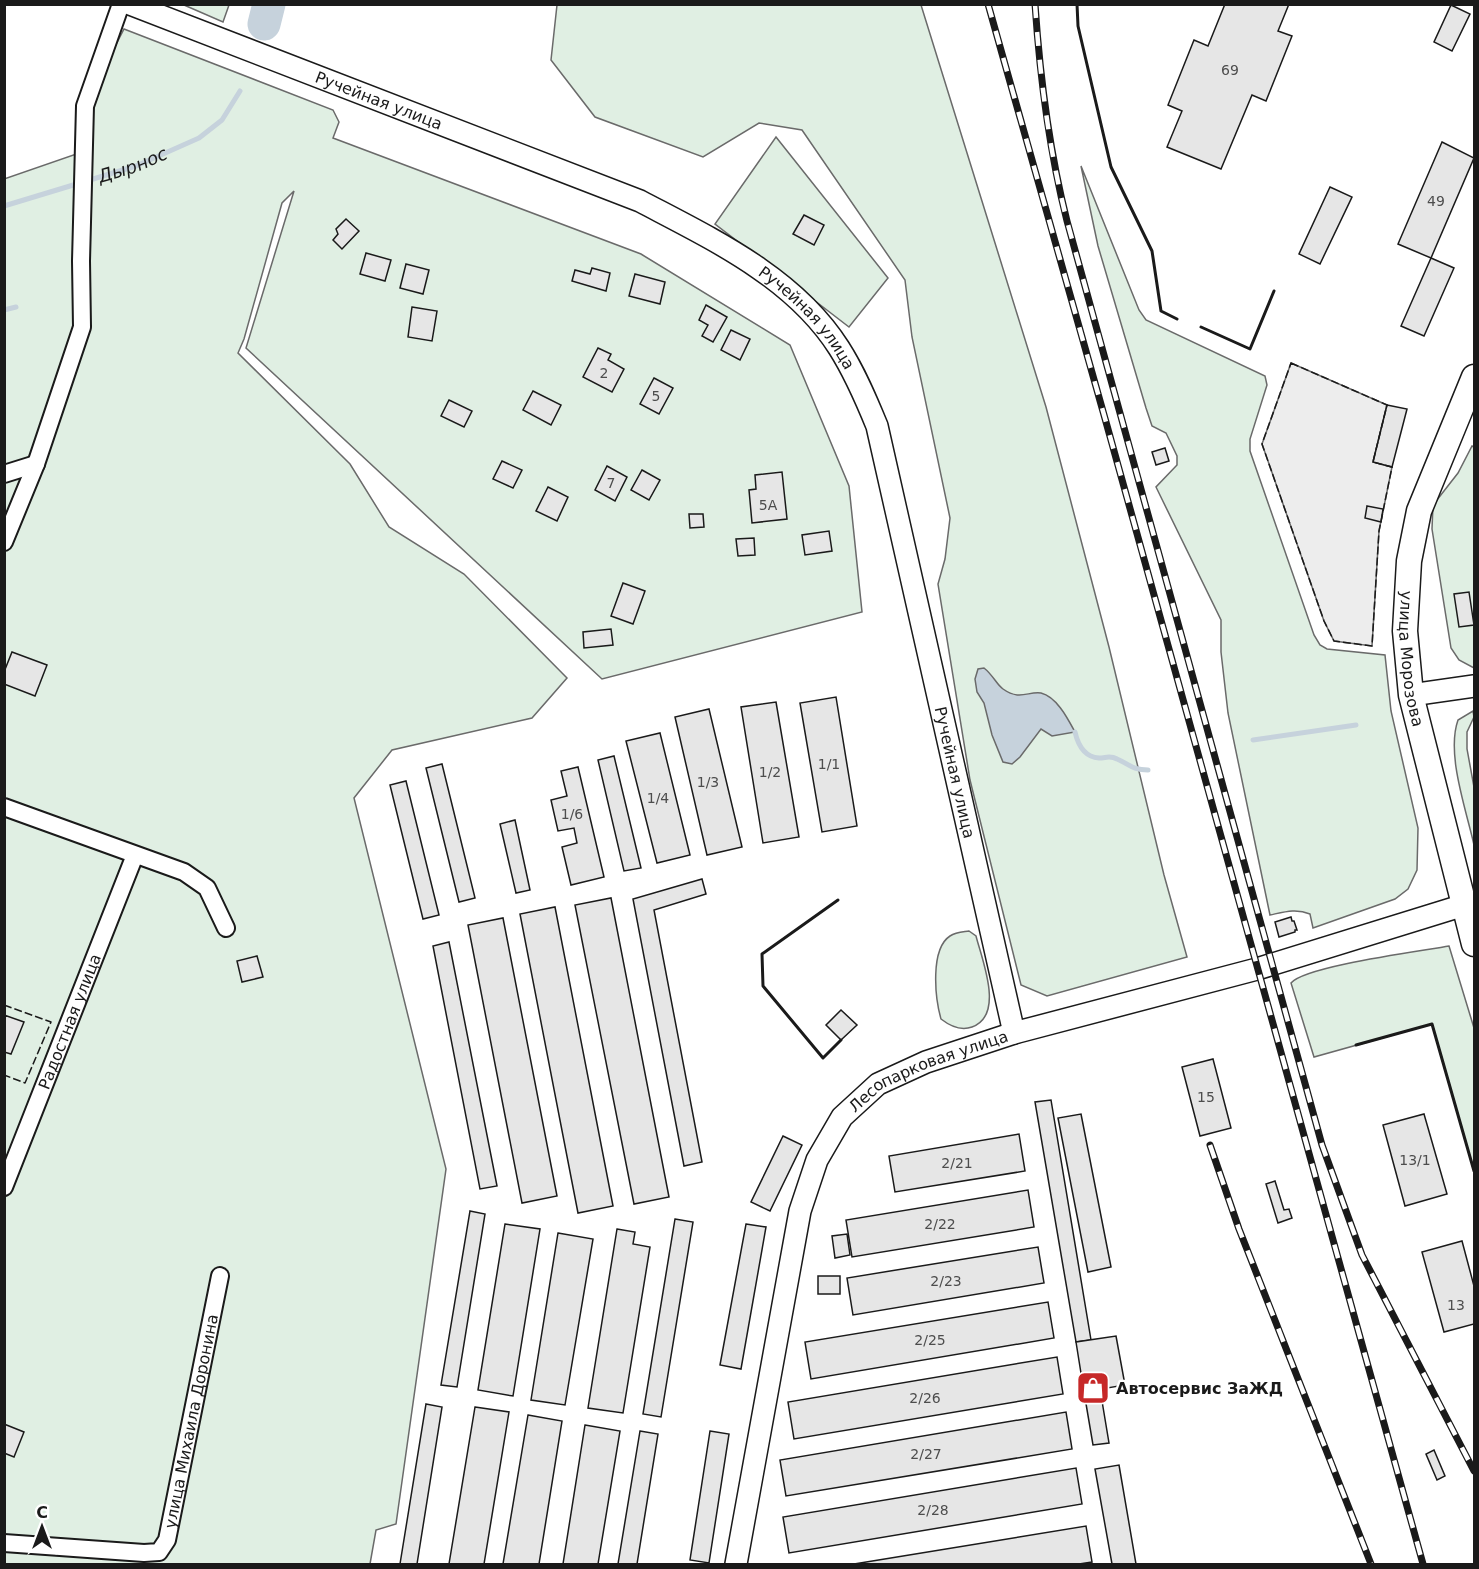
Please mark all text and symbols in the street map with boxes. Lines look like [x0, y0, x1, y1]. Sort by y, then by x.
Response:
house number: 69 [1221, 62, 1239, 78]
street label: Ручейная улица [313, 68, 445, 134]
water label: Дырнос [94, 142, 171, 187]
house number: 49 [1427, 193, 1445, 209]
street label: Ручейная улица [755, 262, 859, 373]
house number: 2 [600, 365, 608, 381]
house number: 5 [652, 388, 660, 404]
house number: 7 [607, 475, 615, 491]
house number: 5А [759, 497, 778, 513]
street label: улица Морозова [1395, 590, 1428, 729]
street label: Ручейная улица [931, 705, 979, 840]
house number: 1/1 [818, 756, 840, 772]
house number: 1/2 [759, 764, 781, 780]
house number: 1/3 [697, 774, 719, 790]
house number: 1/4 [647, 790, 669, 806]
house number: 1/6 [561, 806, 583, 822]
street label: Радостная улица [34, 951, 105, 1092]
street label: Лесопарковая улица [845, 1027, 1011, 1116]
house number: 15 [1197, 1089, 1215, 1105]
house number: 13/1 [1399, 1152, 1431, 1168]
house number: 2/21 [941, 1155, 973, 1171]
house number: 2/22 [924, 1216, 956, 1232]
house number: 2/23 [930, 1273, 962, 1289]
house number: 13 [1447, 1297, 1465, 1313]
street label: улица Михаила Доронина [161, 1312, 222, 1530]
house number: 2/25 [914, 1332, 946, 1348]
shop icon: Автосервис ЗаЖД [1075, 1370, 1111, 1406]
place label: Автосервис ЗаЖД [1116, 1379, 1283, 1398]
house number: 2/26 [909, 1390, 941, 1406]
house number: 2/27 [910, 1446, 942, 1462]
north arrow [12, 1497, 72, 1557]
house number: 2/28 [917, 1502, 949, 1518]
text: С [36, 1503, 48, 1522]

